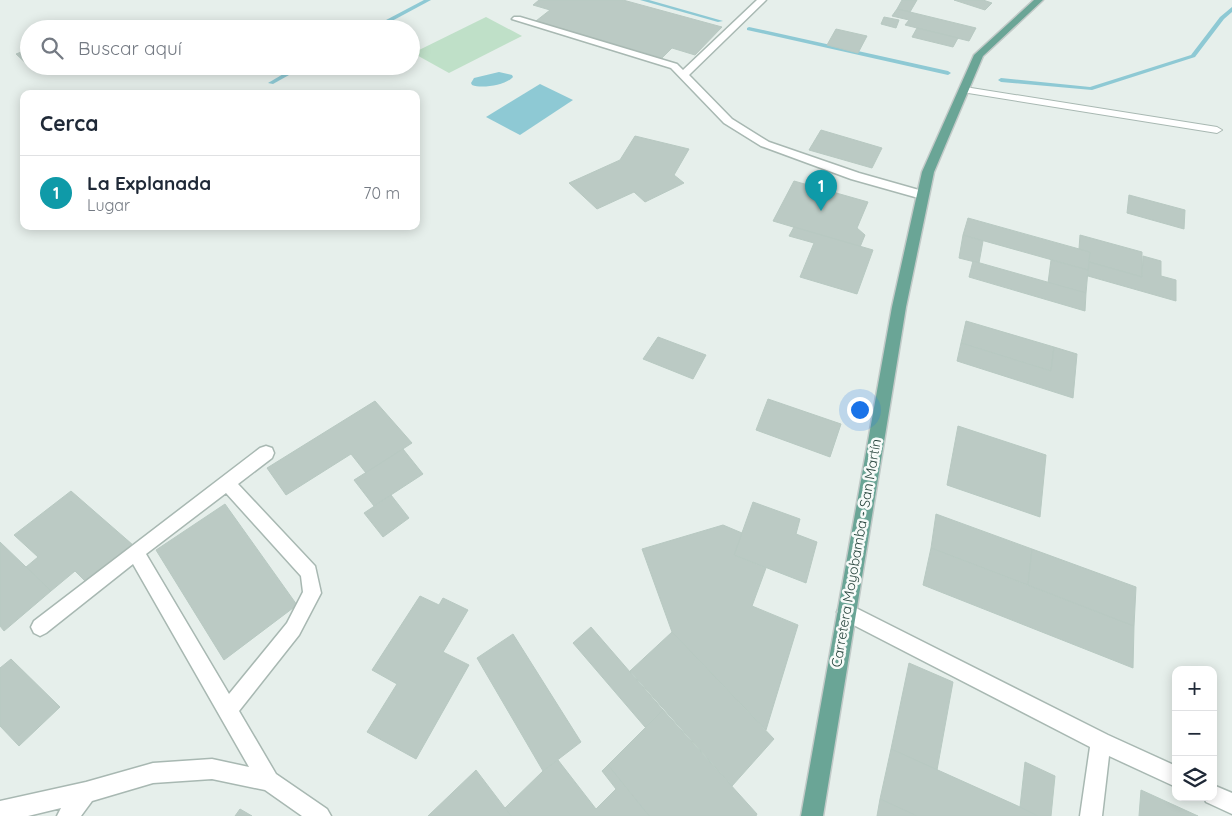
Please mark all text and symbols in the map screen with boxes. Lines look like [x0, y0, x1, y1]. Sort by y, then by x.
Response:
search box [20, 20, 420, 75]
icon: search [38, 34, 66, 62]
text: Buscar aquí [78, 36, 182, 60]
text: Cerca [40, 110, 98, 136]
pin: 1 [805, 170, 837, 211]
text: La Explanada [87, 171, 211, 195]
text: 1 [53, 183, 59, 203]
text: 70 m [363, 183, 400, 203]
text: Lugar [87, 195, 130, 215]
your location [847, 397, 873, 423]
street label: Carretera Moyobamba - San Martín [827, 437, 885, 669]
map controls [1172, 666, 1217, 801]
button: + [1172, 666, 1217, 711]
button: − [1172, 711, 1217, 756]
button: layers [1172, 756, 1217, 801]

